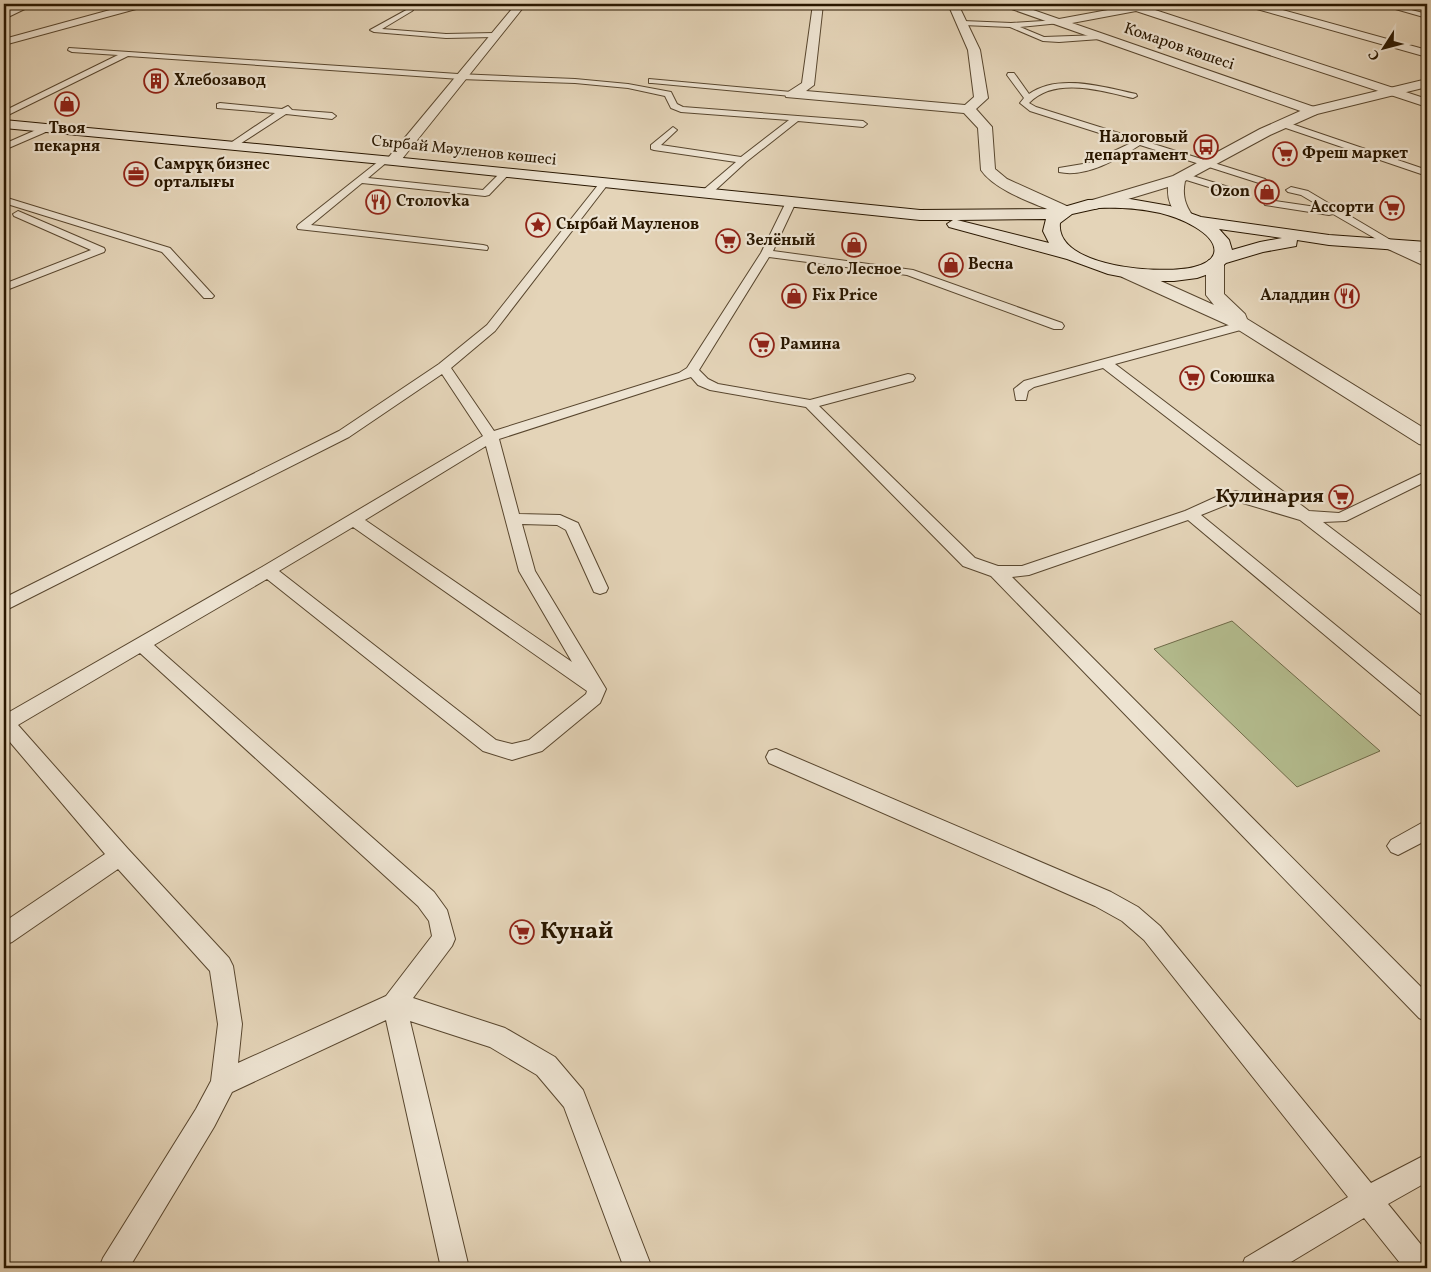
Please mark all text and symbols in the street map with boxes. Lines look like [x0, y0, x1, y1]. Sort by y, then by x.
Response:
street label: Комаров көшесі [1121, 18, 1237, 76]
north arrow [1358, 22, 1408, 72]
text: С [1364, 46, 1385, 64]
building icon: Хлебозавод [143, 68, 169, 94]
place label: Хлебозавод [174, 70, 266, 92]
shop icon: Твоя пекарня [54, 91, 80, 117]
place label: Твоя пекарня [34, 118, 100, 158]
place label: Налоговый департамент [1084, 127, 1188, 167]
street label: Сырбай Мәуленов көшесі [370, 130, 558, 172]
bus stop icon: Налоговый департамент [1193, 134, 1219, 160]
supermarket icon: Фреш маркет [1272, 141, 1298, 167]
place label: Фреш маркет [1302, 143, 1408, 165]
place label: Самрұқ бизнес орталығы [154, 154, 270, 194]
office icon: Самрұқ бизнес орталығы [123, 161, 149, 187]
shop icon: Ozon [1254, 179, 1280, 205]
place label: Ozon [1210, 181, 1250, 203]
restaurant icon: Столоvka [365, 189, 391, 215]
place label: Столоvka [396, 191, 470, 213]
supermarket icon: Ассорти [1379, 195, 1405, 221]
place label: Ассорти [1310, 197, 1374, 219]
place icon: Сырбай Мауленов [525, 212, 551, 238]
place label: Сырбай Мауленов [556, 214, 699, 236]
supermarket icon: Зелёный [715, 228, 741, 254]
place label: Зелёный [746, 230, 815, 252]
shop icon: Село Лесное [841, 232, 867, 258]
shop icon: Весна [938, 252, 964, 278]
place label: Весна [968, 254, 1014, 276]
place label: Село Лесное [807, 259, 901, 281]
shop icon: Fix Price [781, 283, 807, 309]
restaurant icon: Аладдин [1334, 283, 1360, 309]
place label: Fix Price [812, 285, 878, 307]
place label: Аладдин [1260, 285, 1330, 307]
supermarket icon: Рамина [749, 332, 775, 358]
place label: Рамина [780, 334, 841, 356]
supermarket icon: Союшка [1179, 365, 1205, 391]
place label: Союшка [1210, 367, 1275, 389]
place label: Кулинария [1215, 483, 1324, 511]
supermarket icon: Кулинария [1328, 484, 1354, 510]
place label: Кунай [540, 915, 613, 949]
supermarket icon: Кунай [509, 919, 535, 945]

